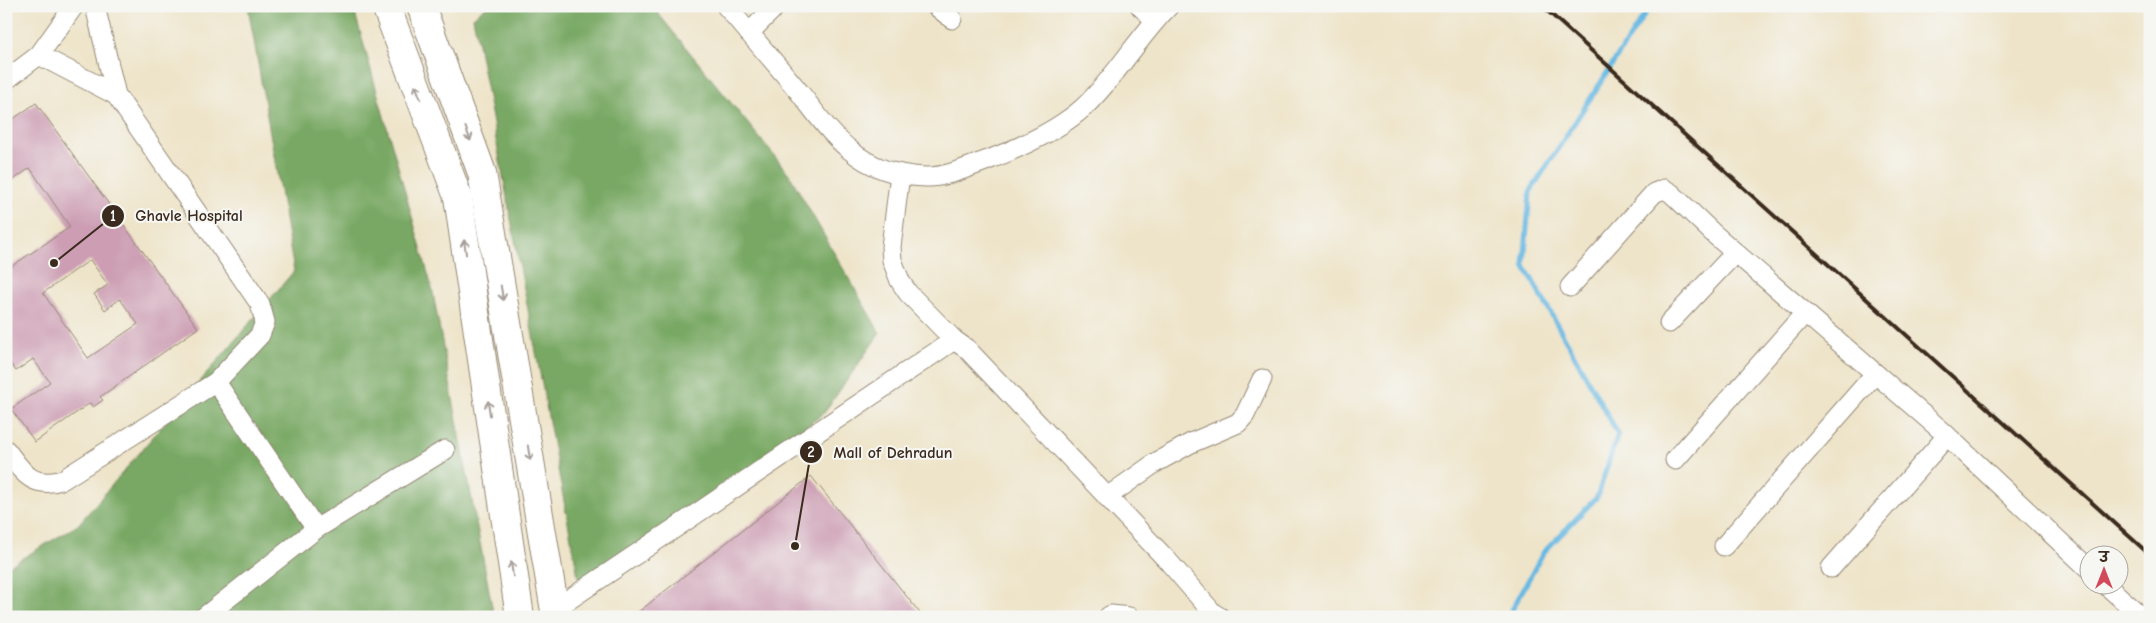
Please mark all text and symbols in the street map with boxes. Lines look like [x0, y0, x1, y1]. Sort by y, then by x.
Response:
one-way arrow [413, 85, 422, 100]
one-way arrow [464, 126, 473, 142]
callout: Ghavle Hospital [100, 200, 253, 231]
text: 1 [110, 207, 116, 225]
text: Ghavle Hospital [135, 207, 243, 225]
one-way arrow [460, 239, 470, 255]
one-way arrow [498, 284, 508, 300]
one-way arrow [483, 400, 493, 416]
callout: Mall of Dehradun [798, 436, 962, 467]
text: 2 [807, 443, 815, 461]
text: Mall of Dehradun [834, 444, 953, 462]
one-way arrow [524, 445, 534, 461]
north arrow [2078, 546, 2128, 596]
text: उ [2097, 549, 2110, 566]
one-way arrow [507, 561, 517, 577]

